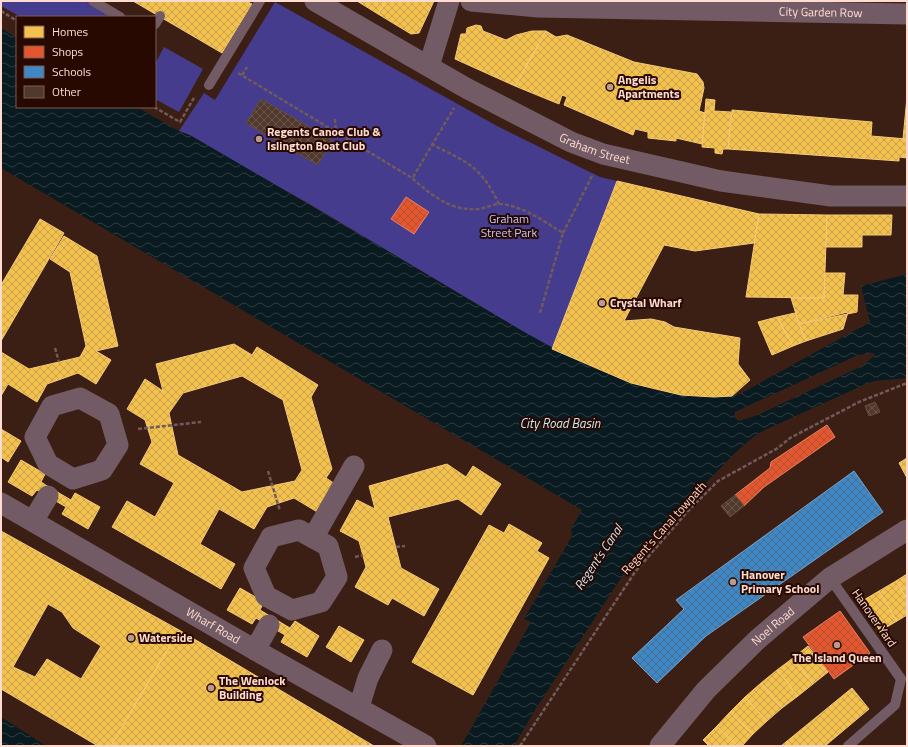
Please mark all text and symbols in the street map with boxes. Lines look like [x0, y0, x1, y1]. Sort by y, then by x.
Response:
street label: City Garden Row [779, 2, 863, 22]
legend [16, 16, 156, 108]
text: Homes [52, 22, 88, 41]
text: Shops [52, 42, 84, 61]
text: Schools [52, 62, 92, 81]
place label: Angelis Apartments [618, 70, 680, 103]
text: Other [52, 82, 81, 101]
marker: Angelis Apartments [605, 82, 615, 92]
place label: Regents Canoe Club & Islington Boat Club [267, 122, 381, 155]
street label: Graham Street [556, 128, 633, 169]
marker: Regents Canoe Club & Islington Boat Club [254, 134, 264, 144]
park label: Graham Street Park [481, 209, 538, 242]
place label: Crystal Wharf [610, 293, 682, 312]
marker: Crystal Wharf [597, 298, 607, 308]
water label: City Road Basin [520, 413, 601, 433]
street label: Regent's Canal towpath [616, 477, 711, 579]
water label: Regent's Canal [569, 518, 629, 594]
place label: Hanover Primary School [741, 565, 819, 598]
marker: Hanover Primary School [728, 577, 738, 587]
street label: Hanover Yard [847, 585, 902, 651]
street label: Wharf Road [183, 602, 244, 649]
street label: Noel Road [747, 602, 799, 650]
place label: Waterside [139, 628, 193, 647]
marker: Waterside [126, 633, 136, 643]
marker: The Island Queen [832, 640, 842, 650]
place label: The Island Queen [792, 648, 882, 667]
place label: The Wenlock Building [219, 671, 286, 704]
marker: The Wenlock Building [206, 683, 216, 693]

